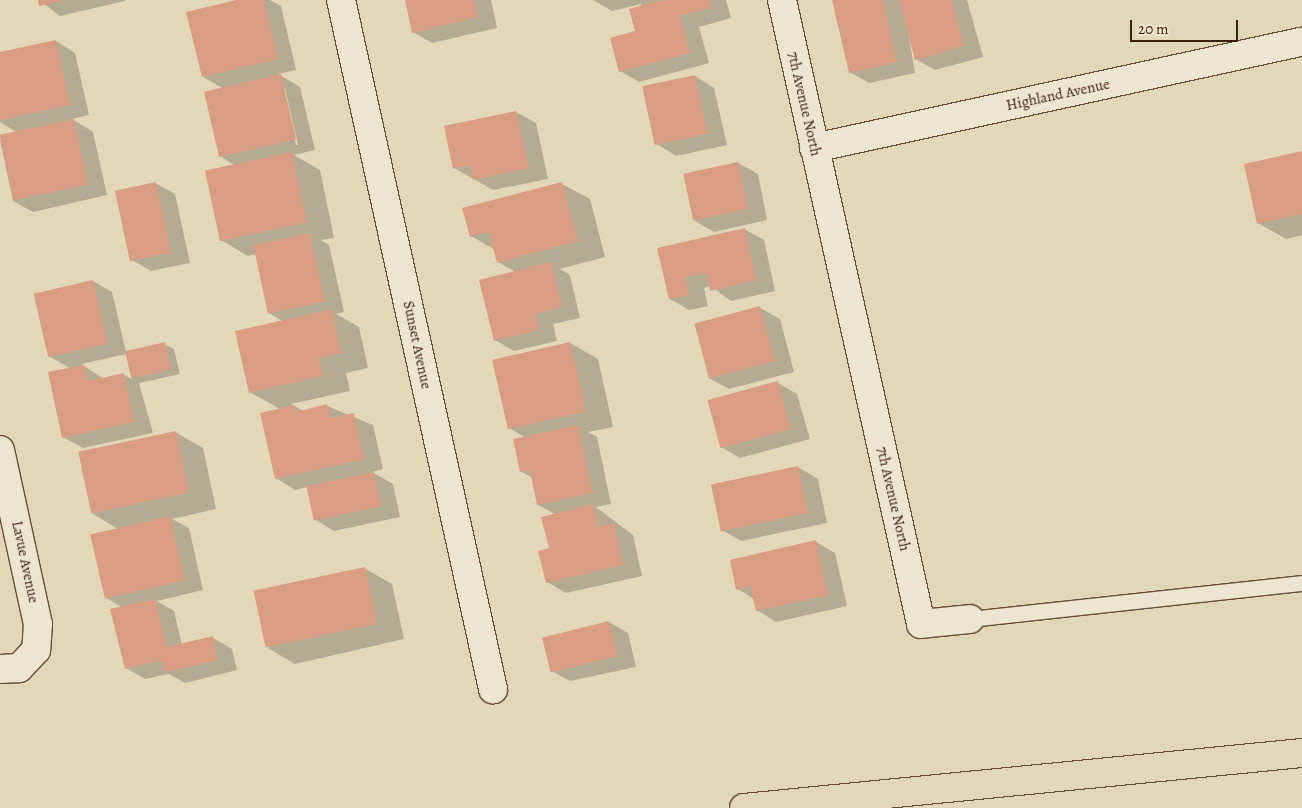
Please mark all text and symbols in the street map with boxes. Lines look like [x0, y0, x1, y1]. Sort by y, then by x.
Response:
scale bar [1132, 10, 1240, 42]
text: 20 m [1138, 19, 1169, 39]
street label: 7th Avenue North [783, 50, 825, 158]
street label: Highland Avenue [1005, 75, 1111, 115]
street label: Sunset Avenue [399, 299, 435, 391]
street label: 7th Avenue North [872, 445, 914, 553]
street label: Lavue Avenue [8, 519, 42, 605]

